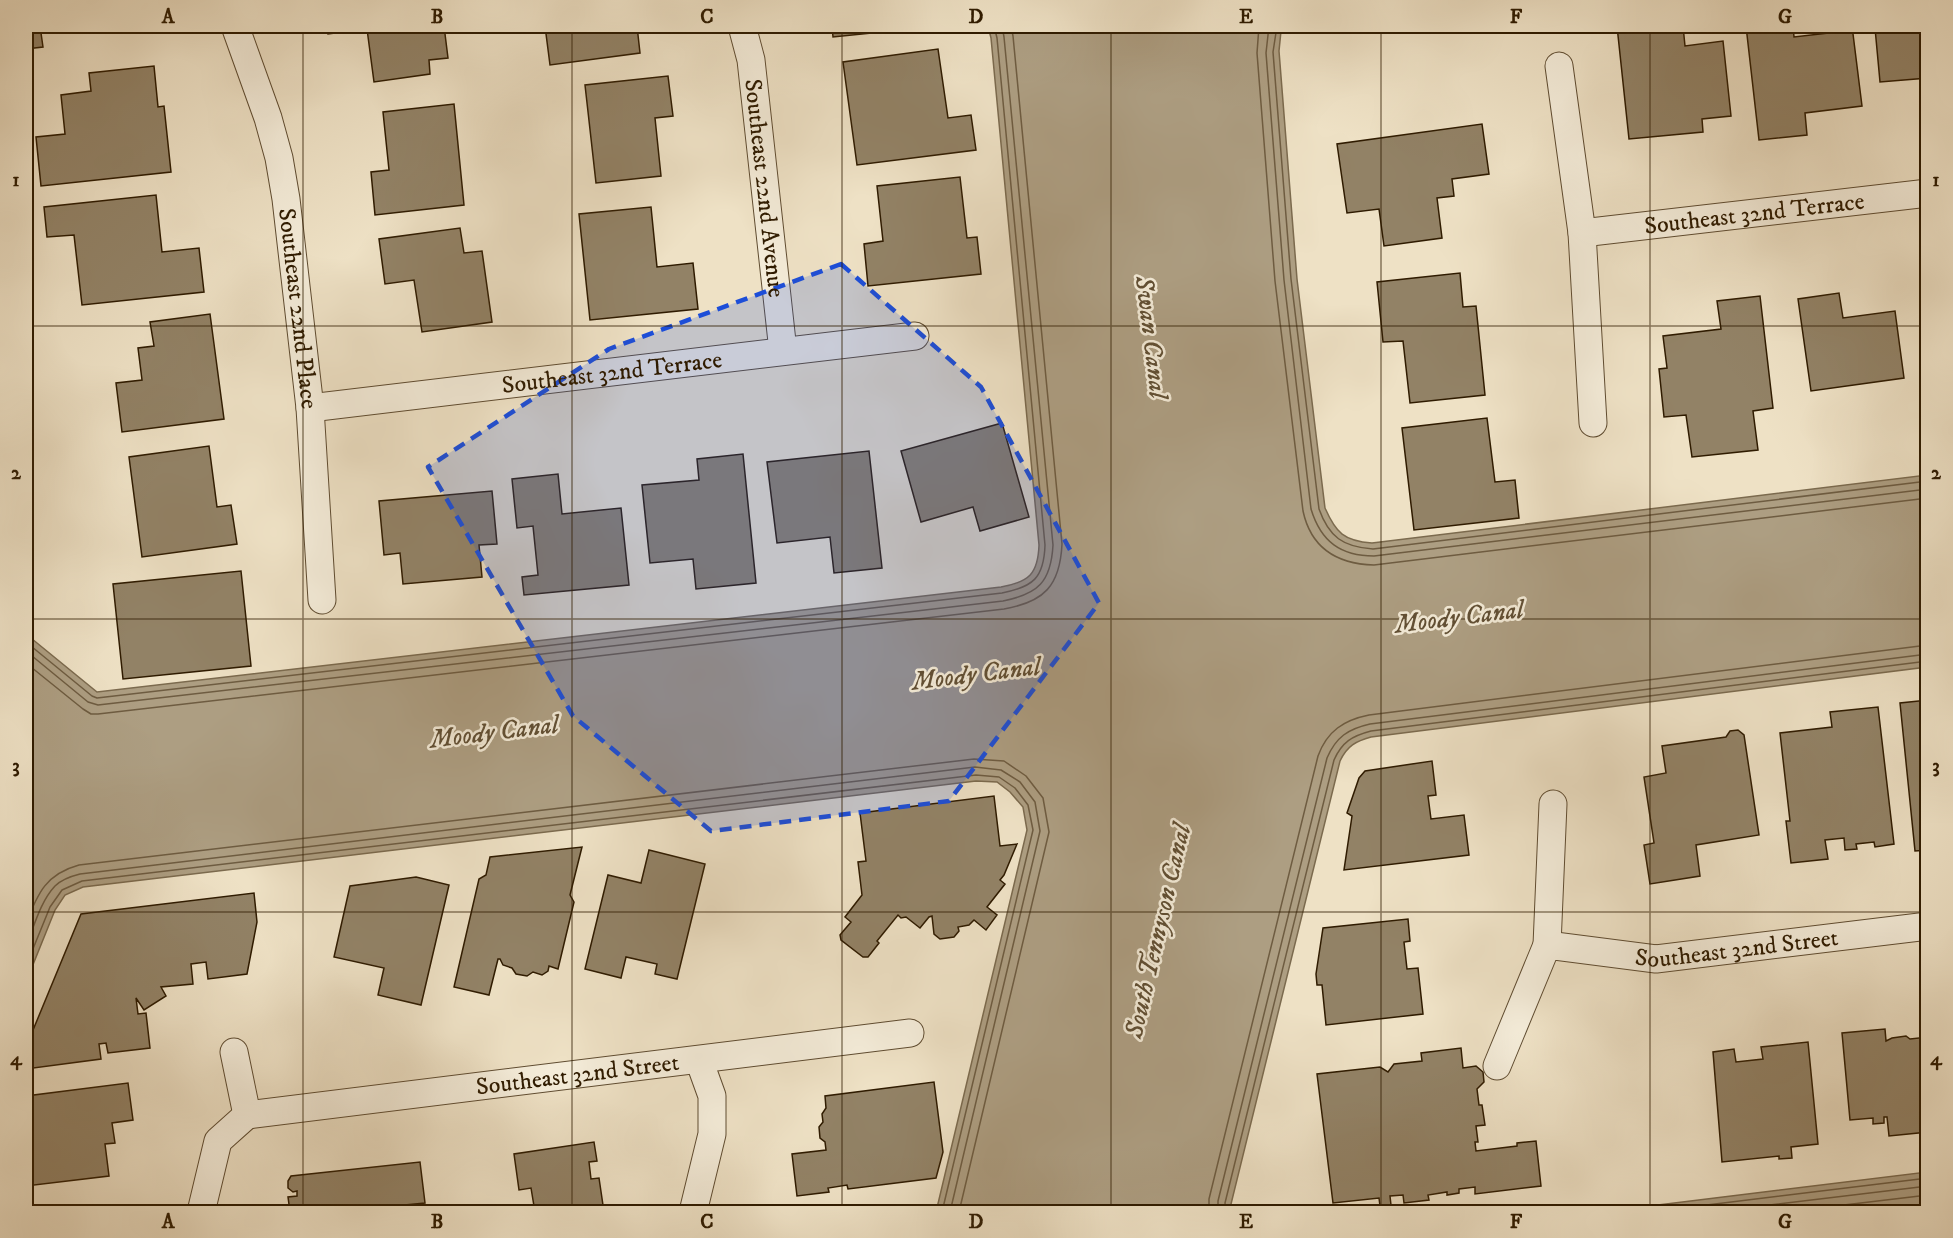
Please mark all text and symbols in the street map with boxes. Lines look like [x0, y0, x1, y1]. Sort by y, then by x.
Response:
text: A [161, 5, 176, 30]
text: B [431, 5, 443, 30]
text: C [700, 5, 714, 30]
text: D [969, 5, 984, 30]
text: E [1239, 5, 1253, 30]
text: F [1510, 5, 1523, 30]
text: G [1778, 5, 1792, 30]
street label: Southeast 22nd Avenue [737, 77, 791, 299]
text: 1 [12, 168, 20, 193]
text: 1 [1932, 168, 1940, 193]
street label: Southeast 32nd Terrace [1643, 186, 1866, 242]
street label: Southeast 22nd Place [271, 207, 324, 411]
water label: Swan Canal [1127, 273, 1175, 404]
street label: Southeast 32nd Terrace [500, 345, 724, 401]
text: 2 [11, 461, 22, 486]
text: 2 [1931, 461, 1942, 486]
water label: Moody Canal [1391, 593, 1528, 642]
water label: Moody Canal [908, 650, 1045, 699]
water label: Moody Canal [426, 708, 563, 757]
text: 3 [12, 754, 20, 779]
text: 3 [1932, 754, 1940, 779]
water label: South Tennyson Canal [1118, 818, 1200, 1043]
street label: Southeast 32nd Street [1633, 923, 1840, 975]
text: 4 [10, 1047, 23, 1072]
text: 4 [1930, 1047, 1943, 1072]
street label: Southeast 32nd Street [474, 1048, 681, 1103]
text: A [161, 1210, 176, 1235]
text: B [431, 1210, 443, 1235]
text: C [700, 1210, 714, 1235]
text: D [969, 1210, 984, 1235]
text: E [1239, 1210, 1253, 1235]
text: F [1510, 1210, 1523, 1235]
text: G [1778, 1210, 1792, 1235]

